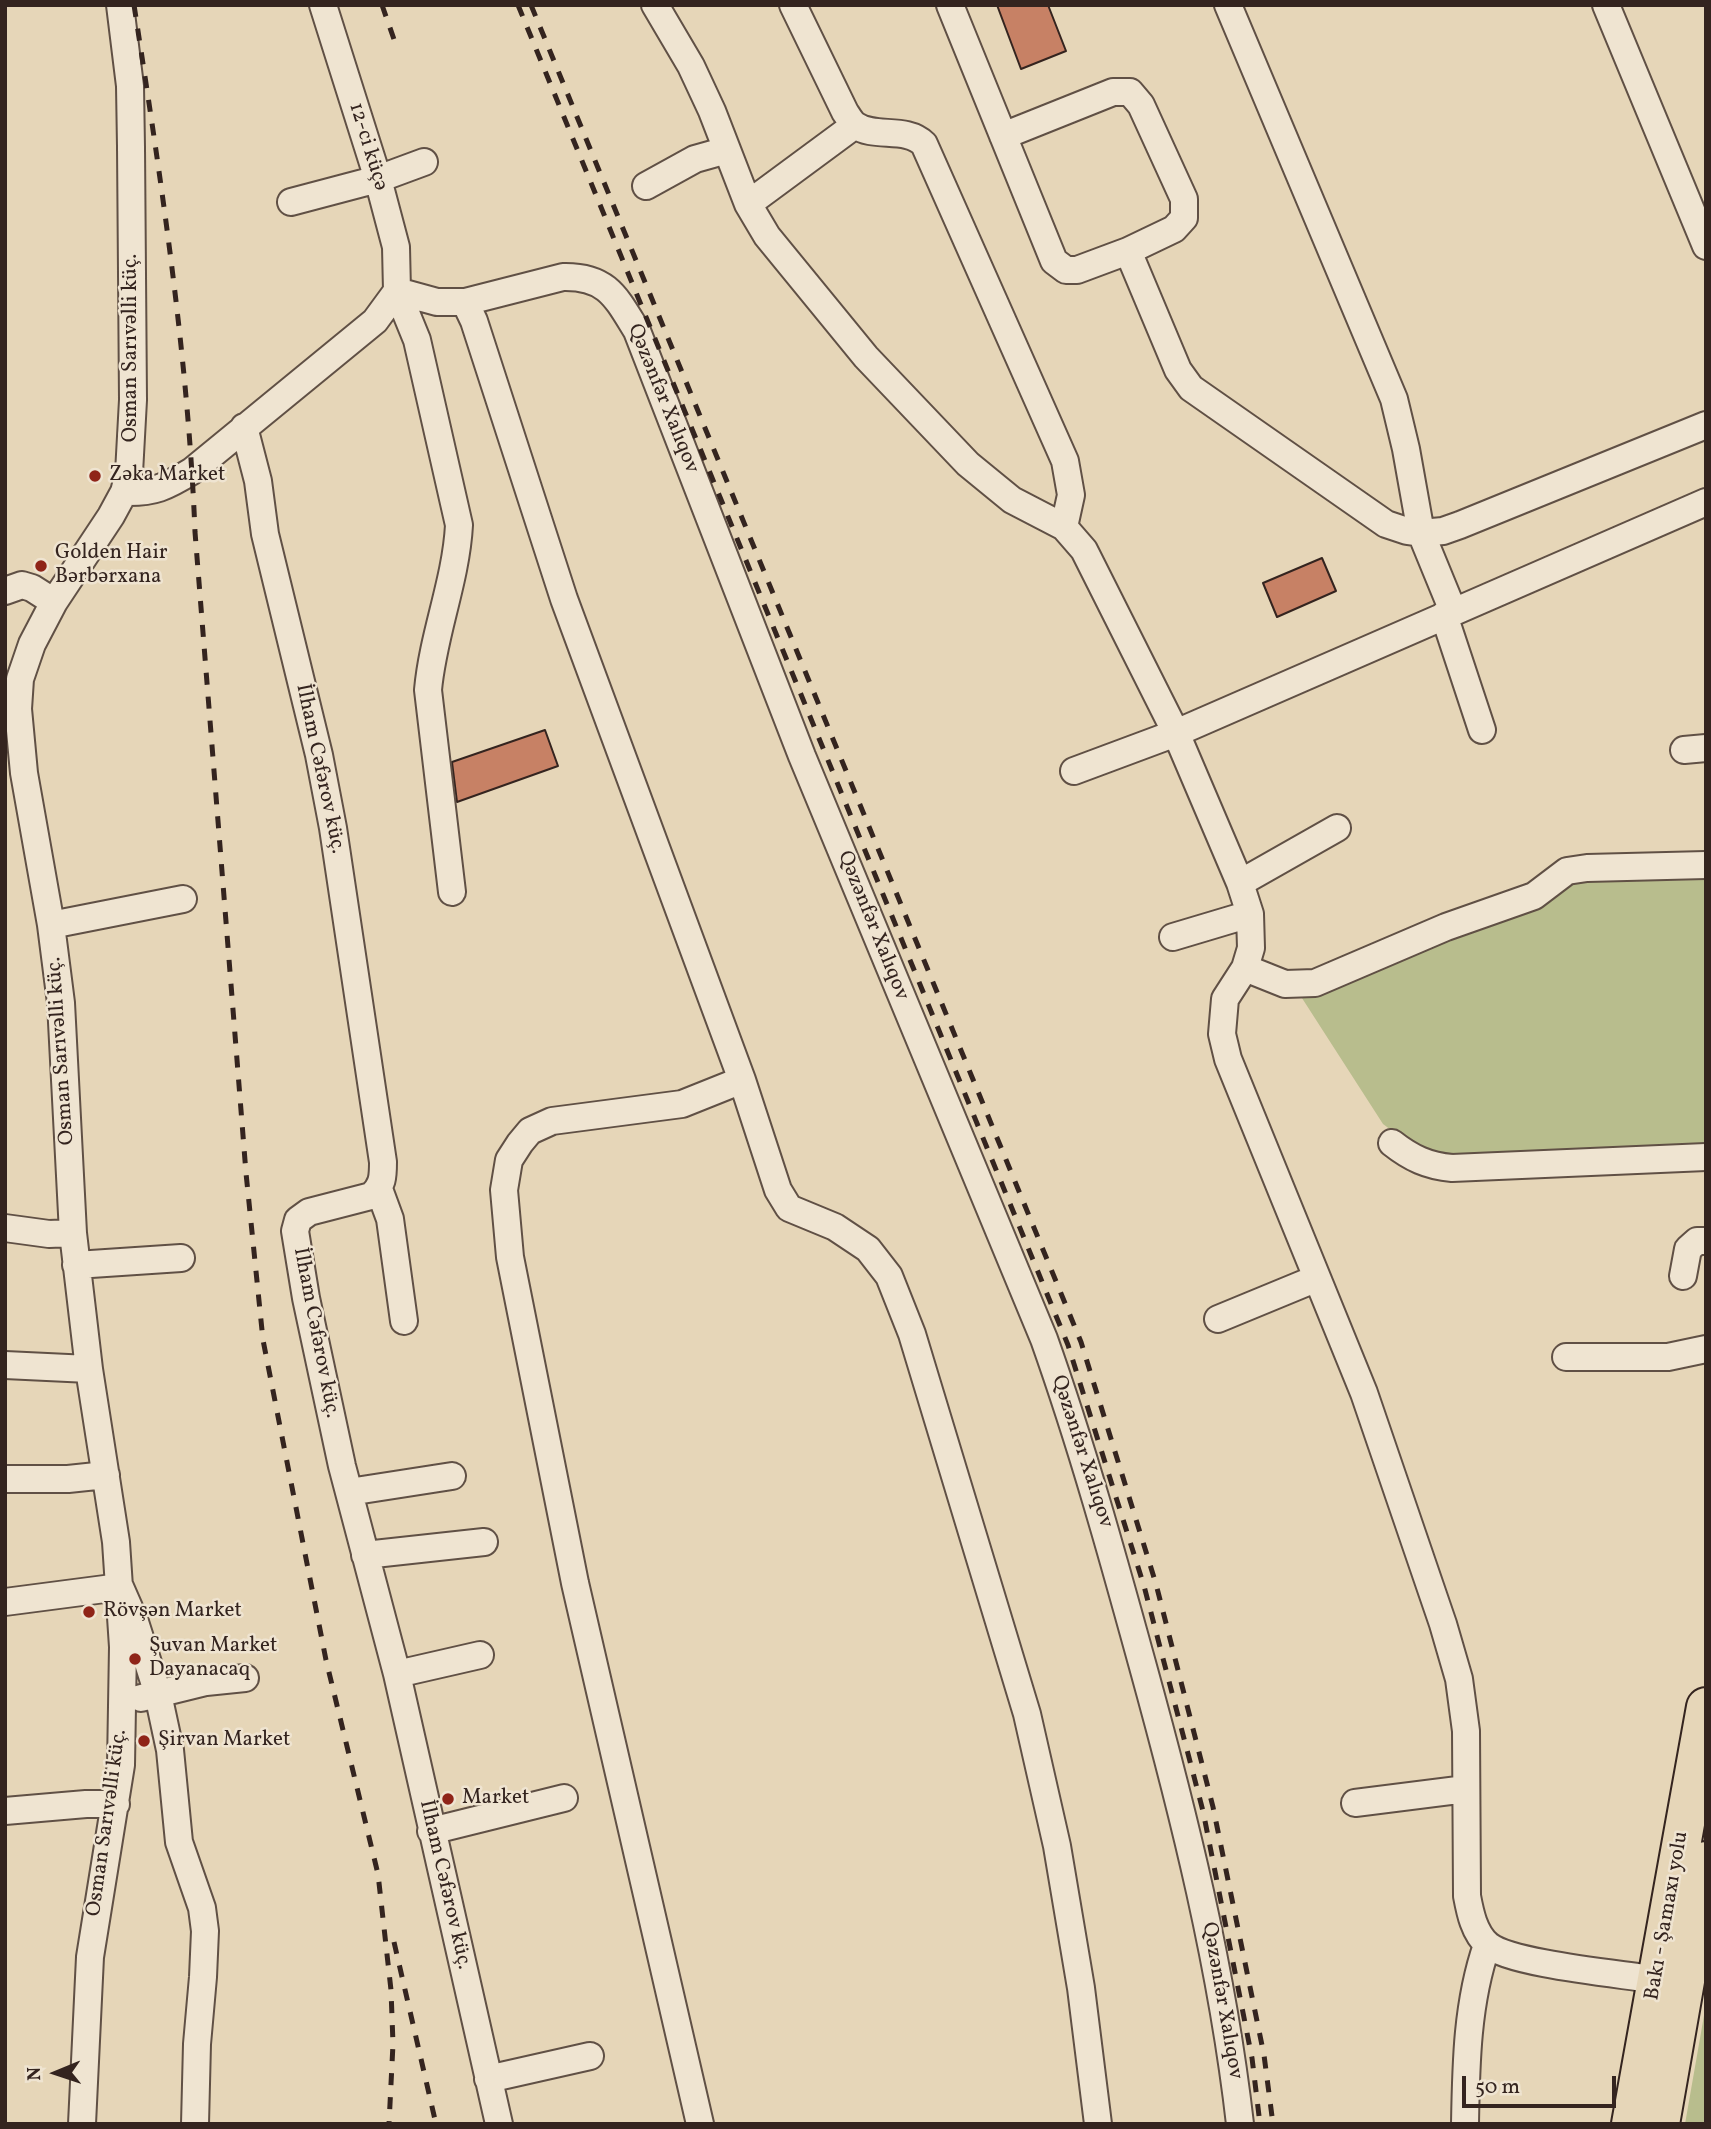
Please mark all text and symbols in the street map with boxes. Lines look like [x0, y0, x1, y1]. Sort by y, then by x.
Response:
street label: 12-ci küçə [342, 100, 392, 194]
street label: Osman Sarıvəlli küç. [119, 254, 145, 442]
street label: Qəzənfər Xalıqov [621, 321, 703, 477]
place label: Zəka Market [109, 463, 225, 489]
marker: Zəka Market [87, 468, 103, 484]
place label: Golden Hair Bərbərxana [55, 541, 168, 591]
marker: Golden Hair Bərbərxana [33, 558, 49, 574]
street label: İlham Cəfərov küç. [289, 682, 349, 856]
street label: Qəzənfər Xalıqov [831, 848, 913, 1004]
street label: Osman Sarıvəlli küç. [43, 956, 81, 1146]
street label: İlham Cəfərov küç. [286, 1246, 344, 1420]
street label: Qəzənfər Xalıqov [1044, 1372, 1118, 1532]
place label: Rövşən Market [103, 1599, 242, 1625]
marker: Rövşən Market [81, 1604, 97, 1620]
place label: Şuvan Market Dayanacaq [149, 1634, 277, 1684]
marker: Şuvan Market Dayanacaq [127, 1651, 143, 1667]
street label: Osman Sarıvəlli küç. [82, 1728, 134, 1918]
place label: Şirvan Market [158, 1728, 290, 1754]
marker: Şirvan Market [136, 1733, 152, 1749]
place label: Market [462, 1786, 529, 1812]
marker: Market [440, 1791, 456, 1807]
street label: İlham Cəfərov küç. [412, 1798, 476, 1972]
street label: Bakı - Şamaxı yolu [1641, 1830, 1695, 2002]
street label: Qəzənfər Xalıqov [1195, 1921, 1247, 2081]
north arrow [21, 2038, 91, 2108]
scale bar [1466, 2062, 1620, 2106]
text: N [22, 2066, 48, 2081]
text: 50 m [1475, 2073, 1520, 2102]

